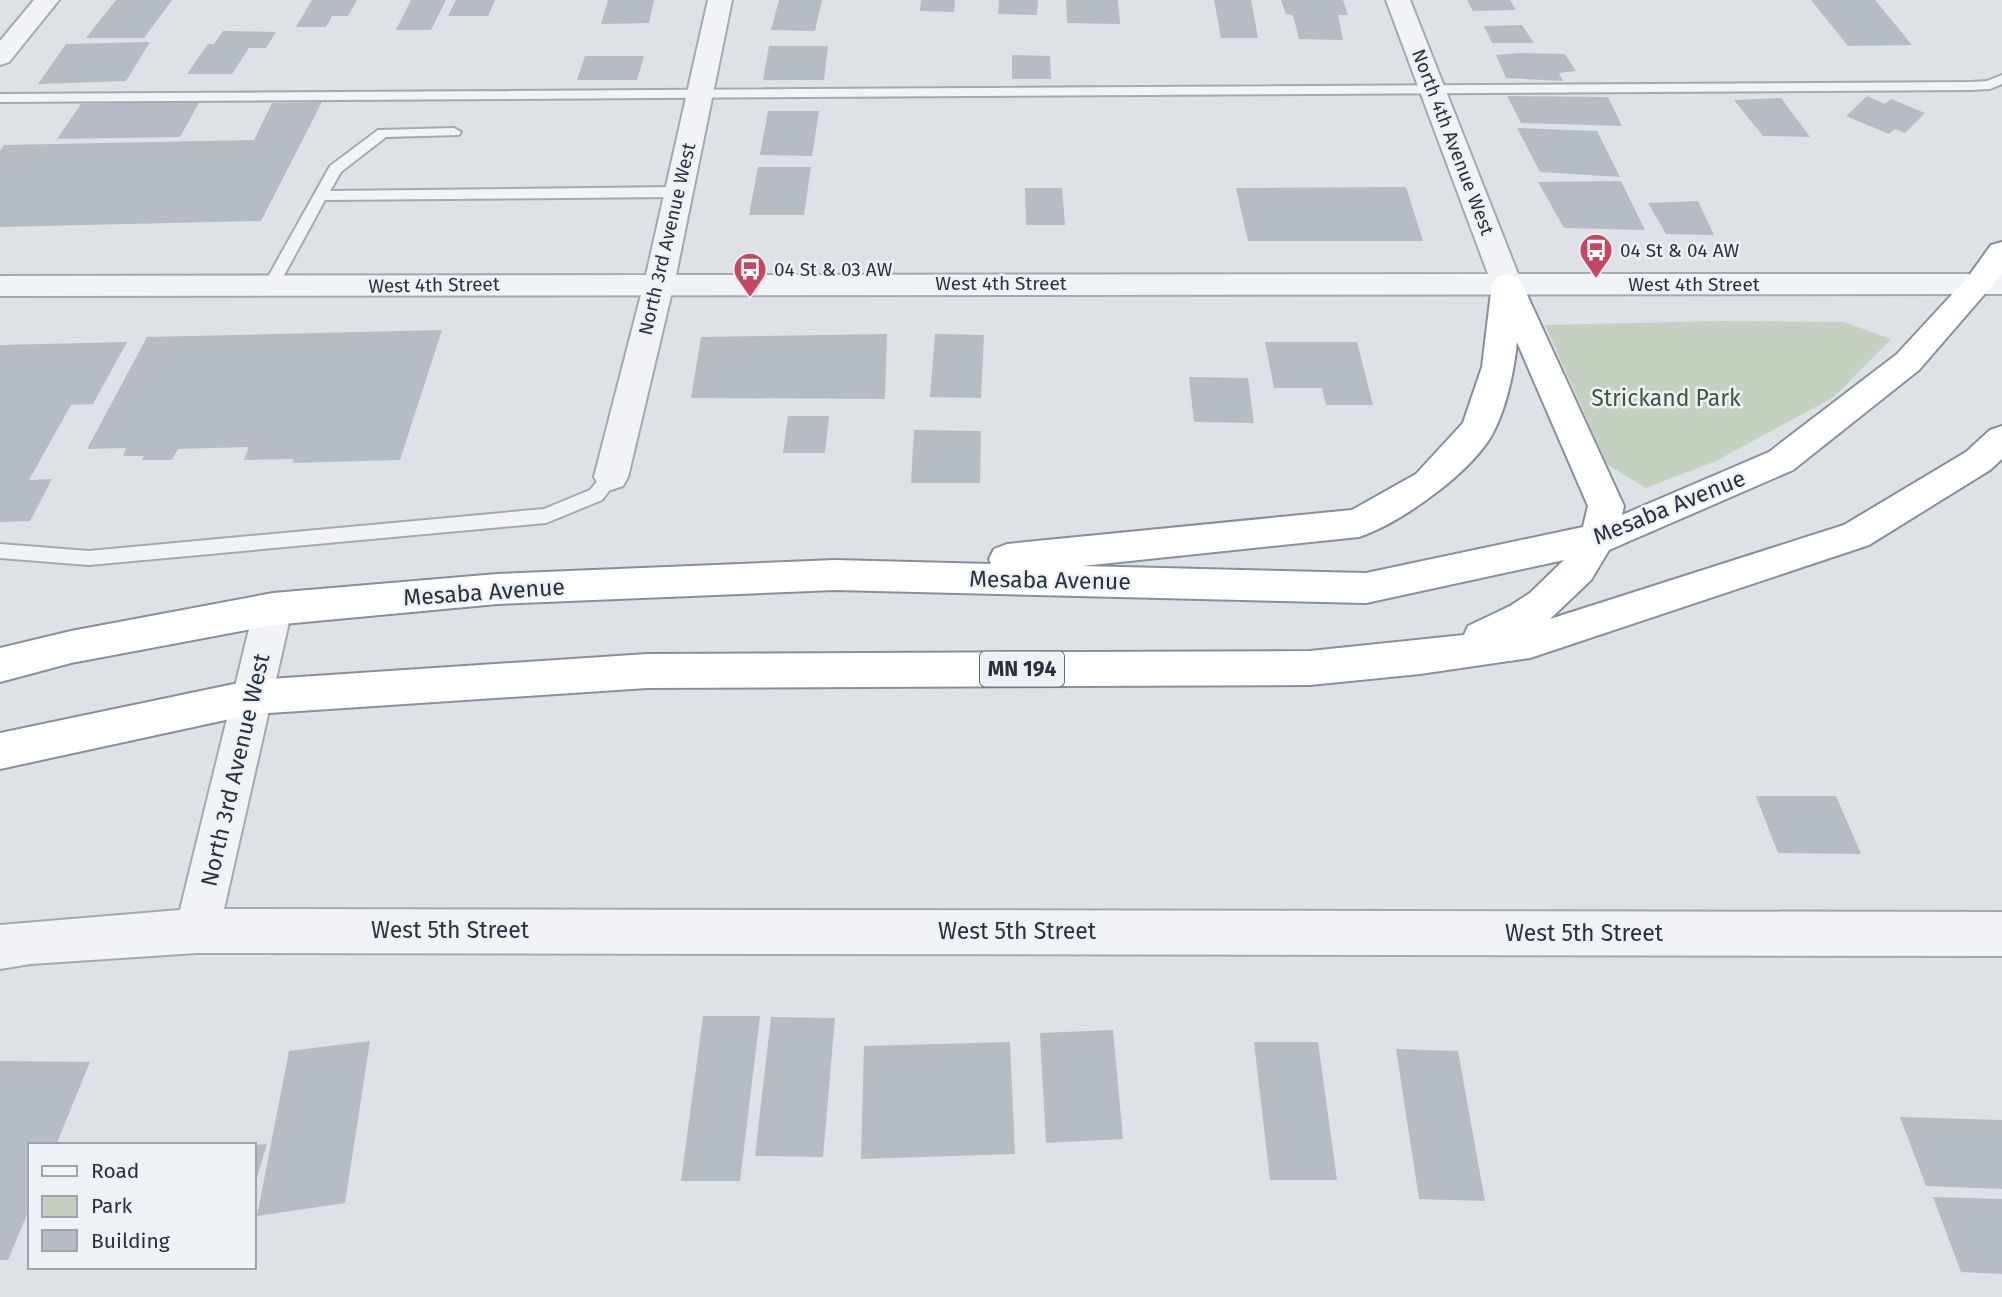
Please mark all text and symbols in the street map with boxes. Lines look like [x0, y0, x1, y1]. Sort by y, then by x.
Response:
street label: North 4th Avenue West [1407, 46, 1499, 238]
street label: North 3rd Avenue West [634, 140, 700, 337]
bus stop icon: 04 St & 04 AW [1577, 231, 1615, 280]
place label: 04 St & 04 AW [1620, 239, 1740, 262]
bus stop icon: 04 St & 03 AW [731, 250, 769, 299]
place label: 04 St & 03 AW [774, 258, 893, 281]
street label: West 4th Street [368, 272, 500, 298]
street label: West 4th Street [935, 272, 1067, 295]
street label: West 4th Street [1628, 273, 1760, 296]
park label: Strickand Park [1591, 384, 1741, 412]
street label: Mesaba Avenue [1589, 464, 1749, 550]
street label: Mesaba Avenue [969, 565, 1131, 595]
street label: Mesaba Avenue [402, 572, 566, 612]
street label: North 3rd Avenue West [195, 650, 276, 889]
road number: MN 194 [980, 652, 1064, 686]
street label: West 5th Street [371, 916, 530, 944]
street label: West 5th Street [938, 917, 1097, 945]
street label: West 5th Street [1505, 919, 1664, 947]
legend [28, 1143, 256, 1269]
text: Road [91, 1158, 139, 1184]
text: Park [91, 1193, 133, 1219]
text: Building [91, 1228, 170, 1254]

